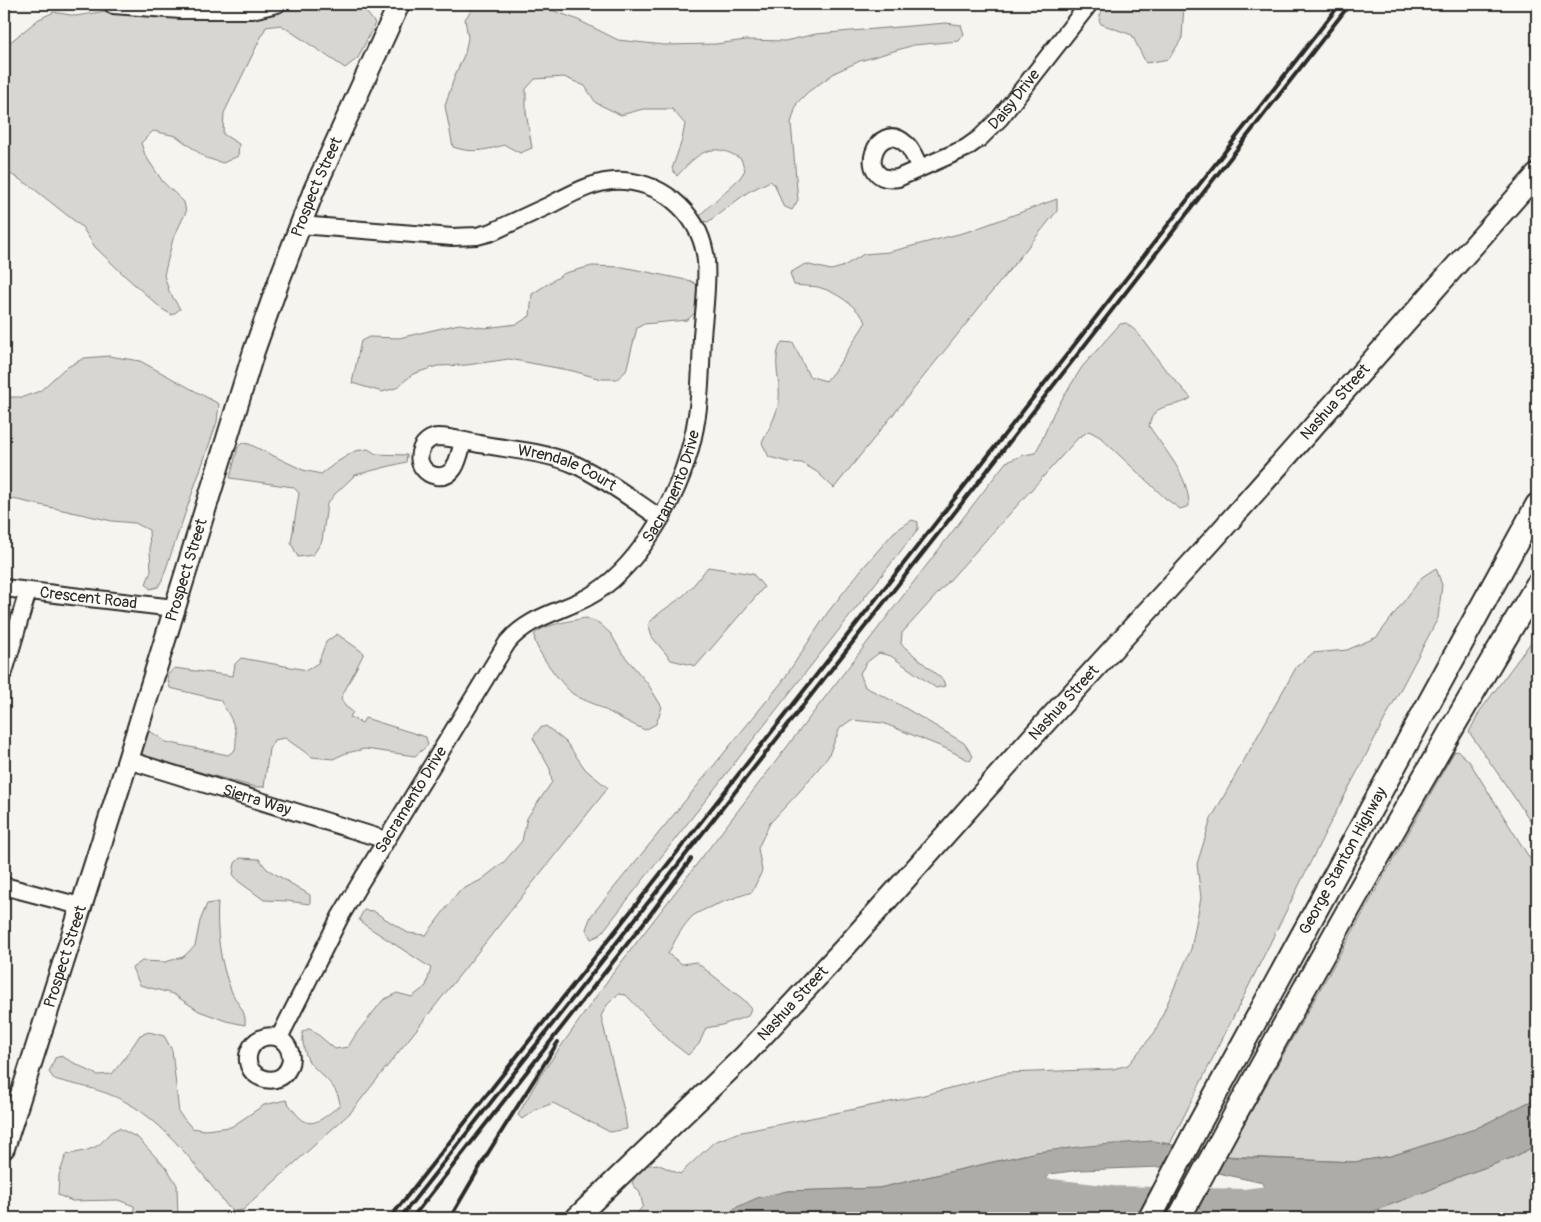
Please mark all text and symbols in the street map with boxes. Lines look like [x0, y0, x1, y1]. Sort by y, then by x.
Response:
street label: Daisy Drive [984, 65, 1044, 134]
street label: Prospect Street [287, 133, 347, 240]
street label: Nashua Street [1296, 359, 1375, 444]
street label: Sacramento Drive [638, 428, 704, 547]
street label: Wrendale Court [516, 440, 621, 496]
street label: Prospect Street [161, 516, 212, 624]
street label: Crescent Road [39, 582, 138, 614]
street label: Nashua Street [1024, 660, 1104, 745]
street label: Sacramento Drive [371, 743, 451, 857]
street label: Sierra Way [220, 780, 294, 820]
street label: George Stanton Highway [1295, 783, 1391, 938]
street label: Prospect Street [39, 902, 91, 1010]
street label: Nashua Street [753, 961, 833, 1045]

